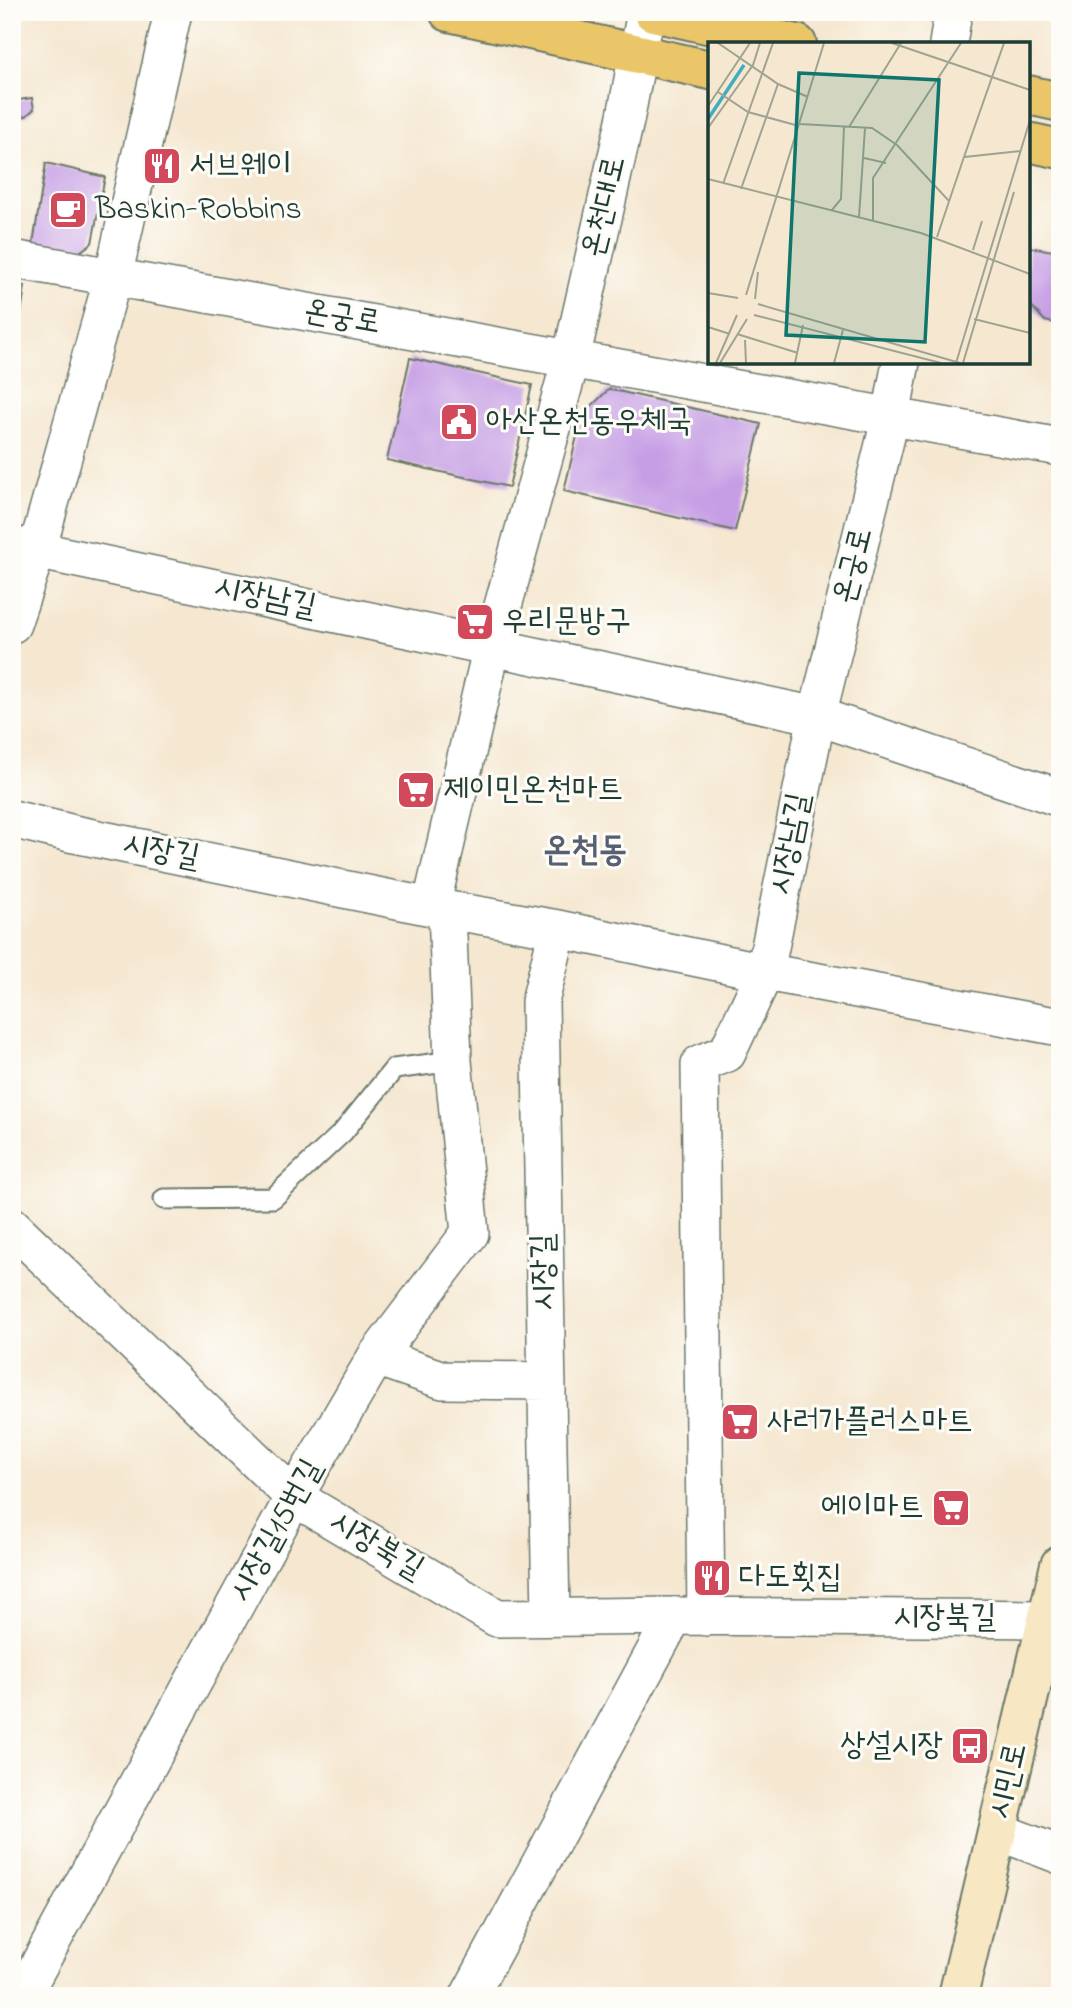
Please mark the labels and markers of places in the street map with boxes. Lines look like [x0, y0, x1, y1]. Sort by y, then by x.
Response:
place label: 서브웨이 [189, 143, 292, 190]
restaurant icon: 서브웨이 [141, 145, 183, 187]
place label: Baskin-Robbins [94, 187, 302, 234]
cafe icon: Baskin-Robbins [47, 189, 89, 231]
place label: 아산온천동우체국 [486, 399, 692, 446]
public building icon: 아산온천동우체국 [438, 401, 480, 443]
place label: 우리문방구 [502, 599, 631, 646]
supermarket icon: 우리문방구 [454, 601, 496, 643]
place label: 제이민온천마트 [443, 767, 623, 814]
supermarket icon: 제이민온천마트 [395, 769, 437, 811]
place label: 사러가플러스마트 [767, 1399, 973, 1446]
supermarket icon: 사러가플러스마트 [719, 1401, 761, 1443]
place label: 에이마트 [821, 1485, 924, 1532]
supermarket icon: 에이마트 [930, 1487, 972, 1529]
place label: 다도횟집 [739, 1555, 842, 1602]
restaurant icon: 다도횟집 [691, 1557, 733, 1599]
place label: 상설시장 [840, 1723, 943, 1770]
bus stop icon: 상설시장 [949, 1725, 991, 1767]

